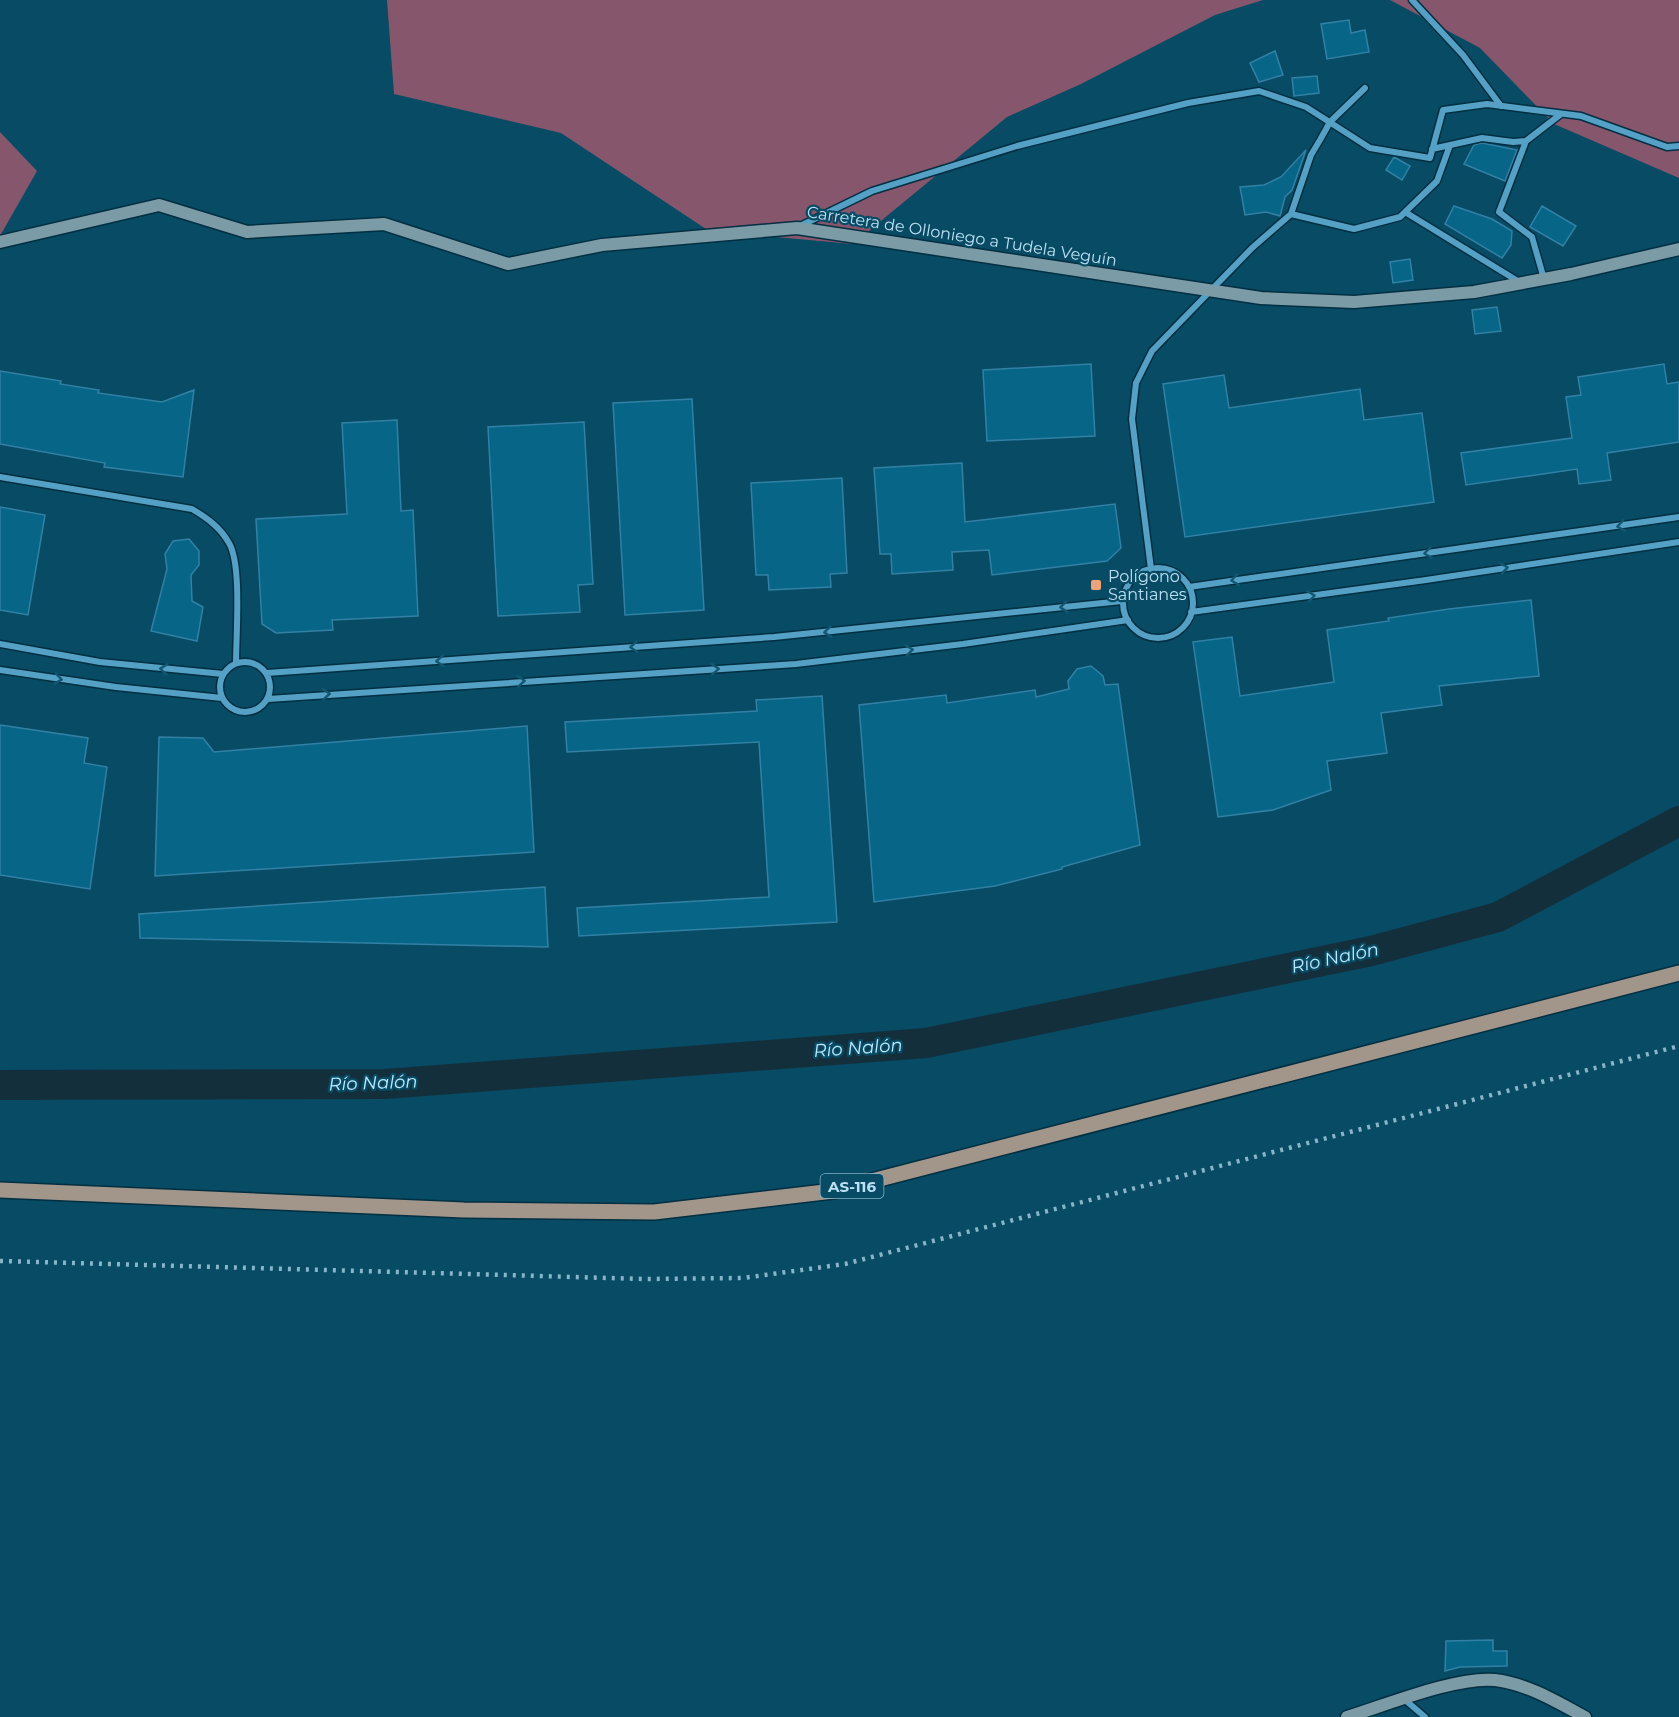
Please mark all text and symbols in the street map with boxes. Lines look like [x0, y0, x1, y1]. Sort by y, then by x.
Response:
street label: Carretera de Olloniego a Tudela Veguín [806, 202, 1118, 270]
one-way arrow [1616, 519, 1626, 531]
one-way arrow [1423, 546, 1433, 558]
one-way arrow [1500, 563, 1509, 575]
place label: Polígono Santianes [1108, 567, 1187, 604]
one-way arrow [1230, 574, 1240, 586]
marker: Polígono Santianes [1089, 578, 1103, 592]
one-way arrow [1307, 590, 1316, 602]
one-way arrow [1060, 600, 1069, 613]
one-way arrow [824, 625, 833, 637]
one-way arrow [630, 640, 639, 653]
one-way arrow [905, 644, 914, 657]
one-way arrow [435, 654, 444, 667]
one-way arrow [160, 663, 169, 676]
one-way arrow [711, 663, 720, 676]
one-way arrow [53, 672, 62, 684]
one-way arrow [516, 675, 525, 688]
one-way arrow [322, 688, 331, 701]
water label: Río Nalón [1289, 938, 1381, 978]
water label: Río Nalón [813, 1034, 903, 1062]
water label: Río Nalón [328, 1070, 418, 1096]
road number: AS-116 [820, 1174, 884, 1198]

